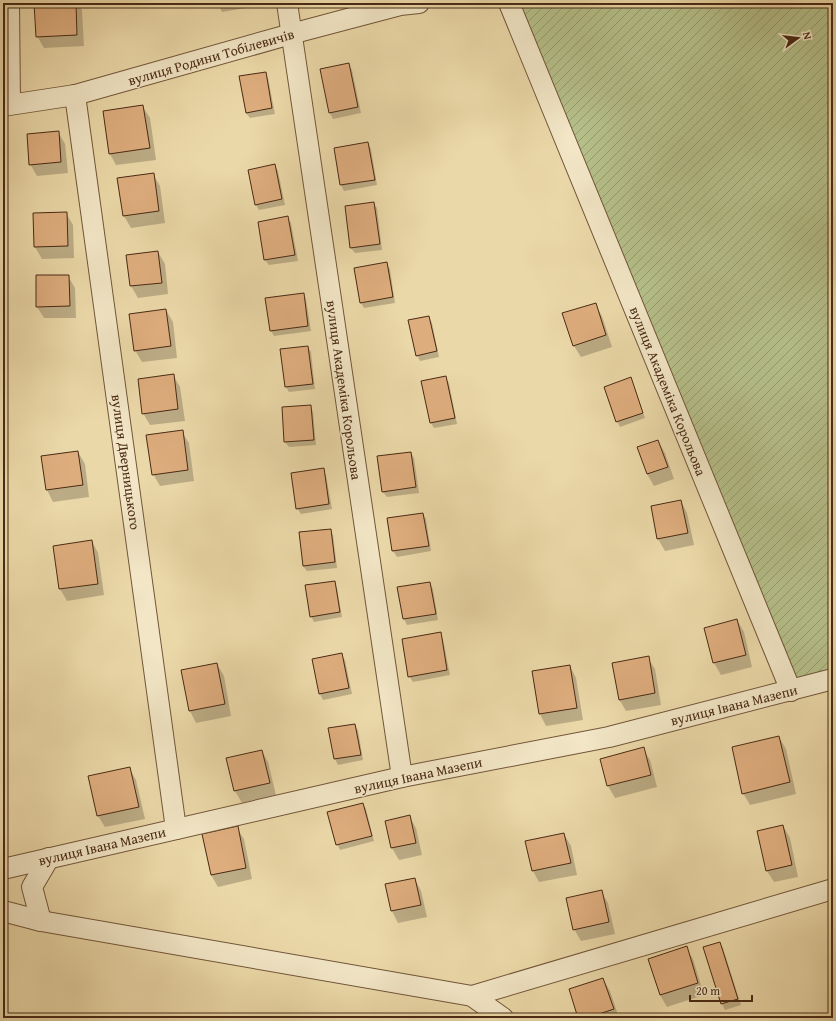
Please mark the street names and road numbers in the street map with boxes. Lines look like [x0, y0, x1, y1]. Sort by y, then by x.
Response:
street label: вулиця Родини Тобілевичів [126, 24, 297, 90]
street label: вулиця Академіка Корольова [321, 299, 367, 481]
street label: вулиця Академіка Корольова [625, 303, 711, 479]
street label: вулиця Дверницького [107, 393, 145, 531]
street label: вулиця Івана Мазепи [668, 680, 800, 730]
street label: вулиця Івана Мазепи [352, 752, 484, 798]
street label: вулиця Івана Мазепи [36, 822, 168, 870]

